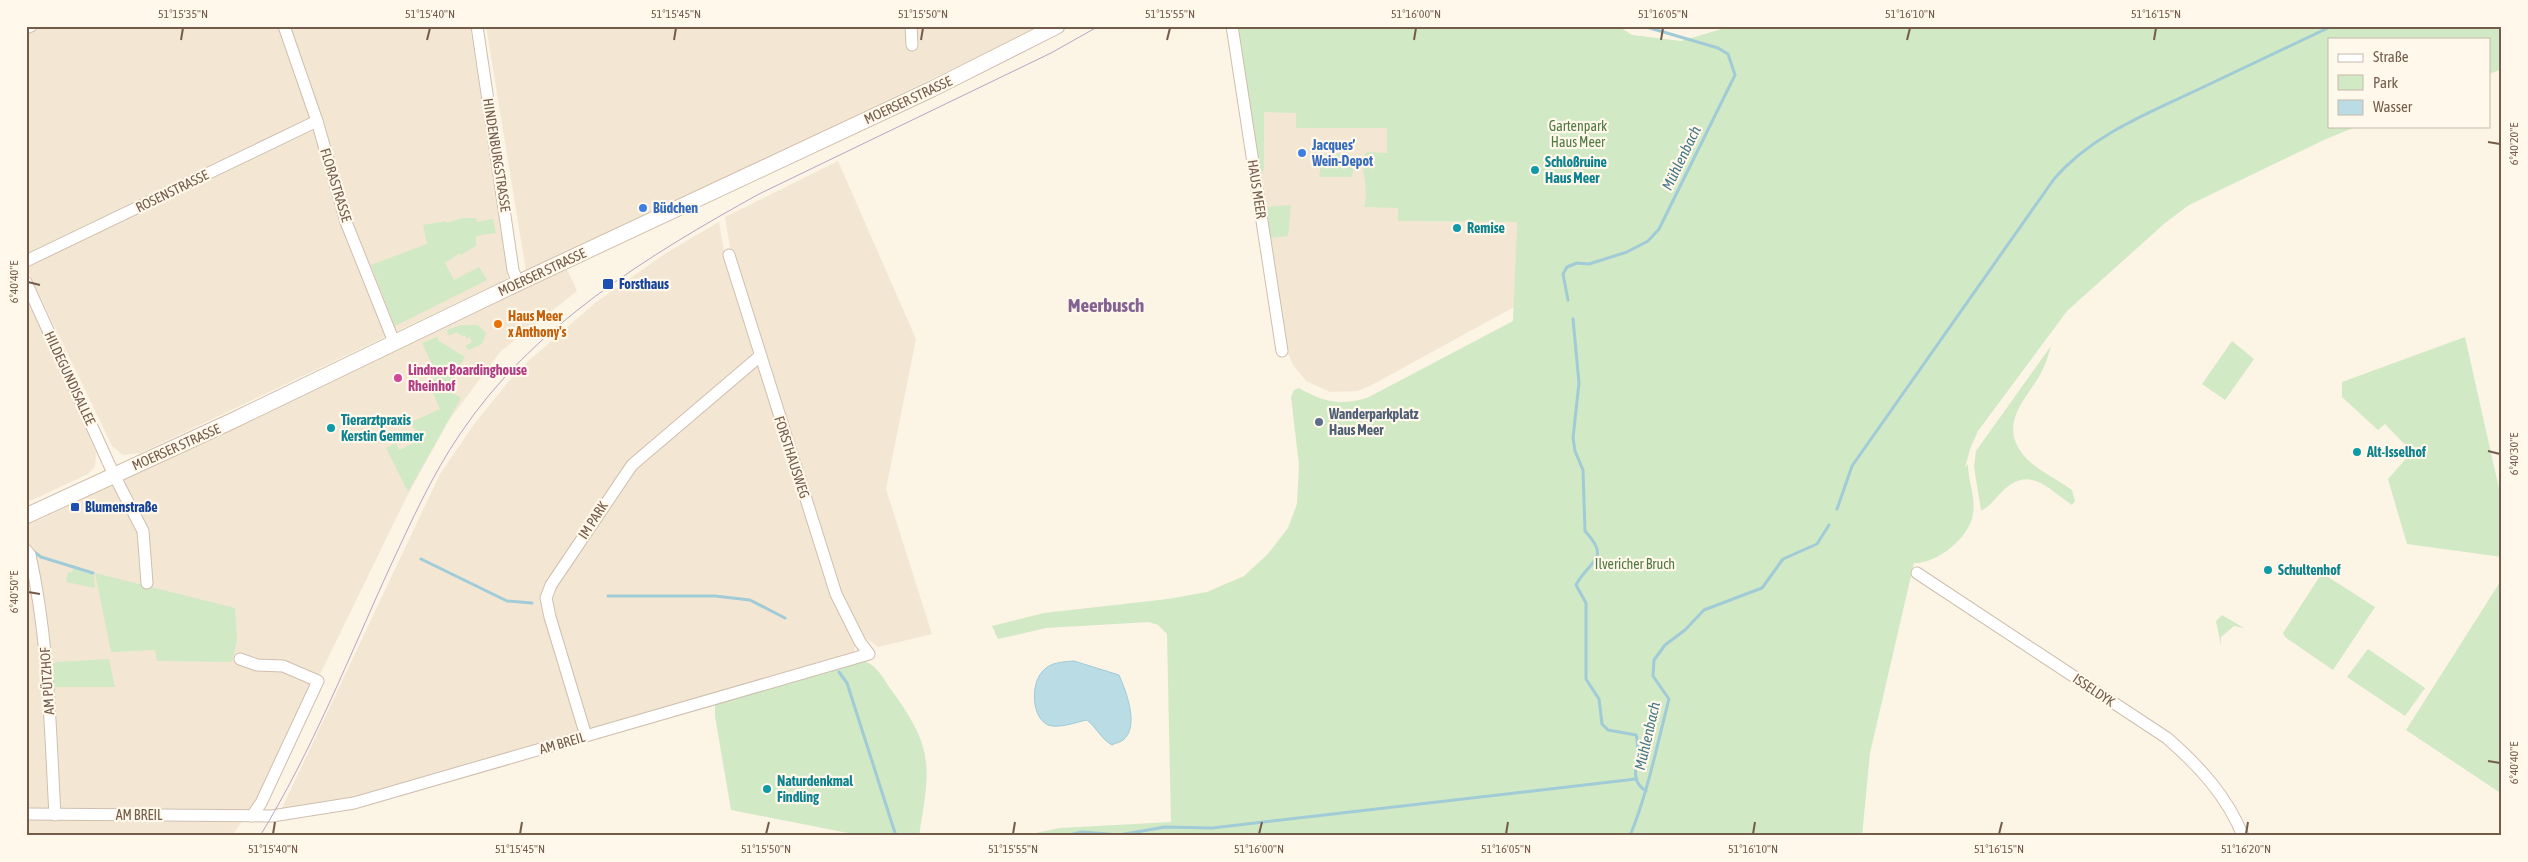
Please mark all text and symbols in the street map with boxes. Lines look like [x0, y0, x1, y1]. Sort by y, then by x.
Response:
text: 51°15'35"N [158, 7, 208, 21]
text: 51°15'40"N [405, 7, 455, 21]
text: 51°15'45"N [651, 7, 701, 21]
text: 51°15'50"N [898, 7, 948, 21]
text: 51°15'55"N [1145, 7, 1195, 21]
text: 51°16'00"N [1391, 7, 1441, 21]
text: 51°16'05"N [1638, 7, 1688, 21]
text: 51°16'10"N [1885, 7, 1935, 21]
text: 51°16'15"N [2131, 7, 2181, 21]
legend [2328, 38, 2490, 128]
text: Straße [2373, 48, 2409, 65]
street label: MOERSER STRASSE [862, 73, 954, 127]
text: Park [2373, 74, 2398, 91]
street label: HINDENBURGSTRASSE [480, 97, 514, 213]
text: Wasser [2373, 98, 2413, 115]
park label: Gartenpark Haus Meer [1549, 118, 1607, 150]
water label: Mühlenbach [1658, 123, 1704, 193]
text: 6°40'20"E [2507, 123, 2521, 165]
place label: Jacques’ Wein-Depot [1311, 137, 1373, 169]
street label: FLORASTRASSE [317, 146, 355, 224]
marker: Jacques’ Wein-Depot [1296, 147, 1308, 159]
place label: Schloßruine Haus Meer [1545, 154, 1607, 186]
street label: HAUS MEER [1244, 158, 1270, 220]
marker: Schloßruine Haus Meer [1529, 164, 1541, 176]
street label: ROSENSTRASSE [133, 167, 211, 215]
place label: Büdchen [653, 200, 698, 216]
marker: Büdchen [637, 202, 649, 214]
place label: Remise [1467, 220, 1505, 236]
marker: Remise [1451, 222, 1463, 234]
street label: MOERSER STRASSE [496, 245, 588, 299]
text: 6°40'40"E [7, 261, 21, 303]
place label: Forsthaus [619, 276, 669, 292]
marker: Forsthaus [601, 277, 615, 291]
district label: Meerbusch [1068, 294, 1144, 316]
place label: Haus Meer x Anthony's [508, 308, 566, 340]
marker: Haus Meer x Anthony's [492, 318, 504, 330]
street label: HILDEGUNDISALLEE [41, 328, 99, 428]
place label: Lindner Boardinghouse Rheinhof [408, 362, 527, 394]
marker: Lindner Boardinghouse Rheinhof [392, 372, 404, 384]
place label: Wanderparkplatz Haus Meer [1328, 406, 1419, 438]
place label: Tierarztpraxis Kerstin Gemmer [341, 412, 424, 444]
street label: FORSTHAUSWEG [771, 414, 813, 500]
marker: Wanderparkplatz Haus Meer [1313, 416, 1325, 428]
street label: MOERSER STRASSE [129, 420, 223, 474]
marker: Tierarztpraxis Kerstin Gemmer [325, 422, 337, 434]
text: 6°40'30"E [2507, 433, 2521, 475]
place label: Alt-Isselhof [2366, 444, 2426, 460]
marker: Alt-Isselhof [2351, 446, 2363, 458]
street label: IM PARK [575, 498, 611, 542]
place label: Blumenstraße [85, 499, 158, 515]
marker: Blumenstraße [69, 501, 81, 513]
park label: Ilvericher Bruch [1595, 556, 1675, 572]
place label: Schultenhof [2278, 562, 2341, 578]
marker: Schultenhof [2262, 564, 2274, 576]
text: 6°40'50"E [7, 571, 21, 613]
street label: AM PÜTZHOF [37, 646, 57, 715]
street label: ISSELDYK [2070, 670, 2118, 710]
water label: Mühlenbach [1631, 700, 1663, 772]
street label: AM BREIL [537, 729, 587, 757]
text: 6°40'40"E [2507, 742, 2521, 784]
place label: Naturdenkmal Findling [777, 773, 853, 805]
marker: Naturdenkmal Findling [761, 783, 773, 795]
street label: AM BREIL [116, 807, 163, 823]
text: 51°15'40"N [248, 842, 298, 856]
text: 51°15'45"N [495, 842, 545, 856]
text: 51°15'50"N [741, 842, 791, 856]
text: 51°15'55"N [988, 842, 1038, 856]
text: 51°16'00"N [1234, 842, 1284, 856]
text: 51°16'05"N [1481, 842, 1531, 856]
text: 51°16'10"N [1728, 842, 1778, 856]
text: 51°16'15"N [1974, 842, 2024, 856]
text: 51°16'20"N [2221, 842, 2271, 856]

